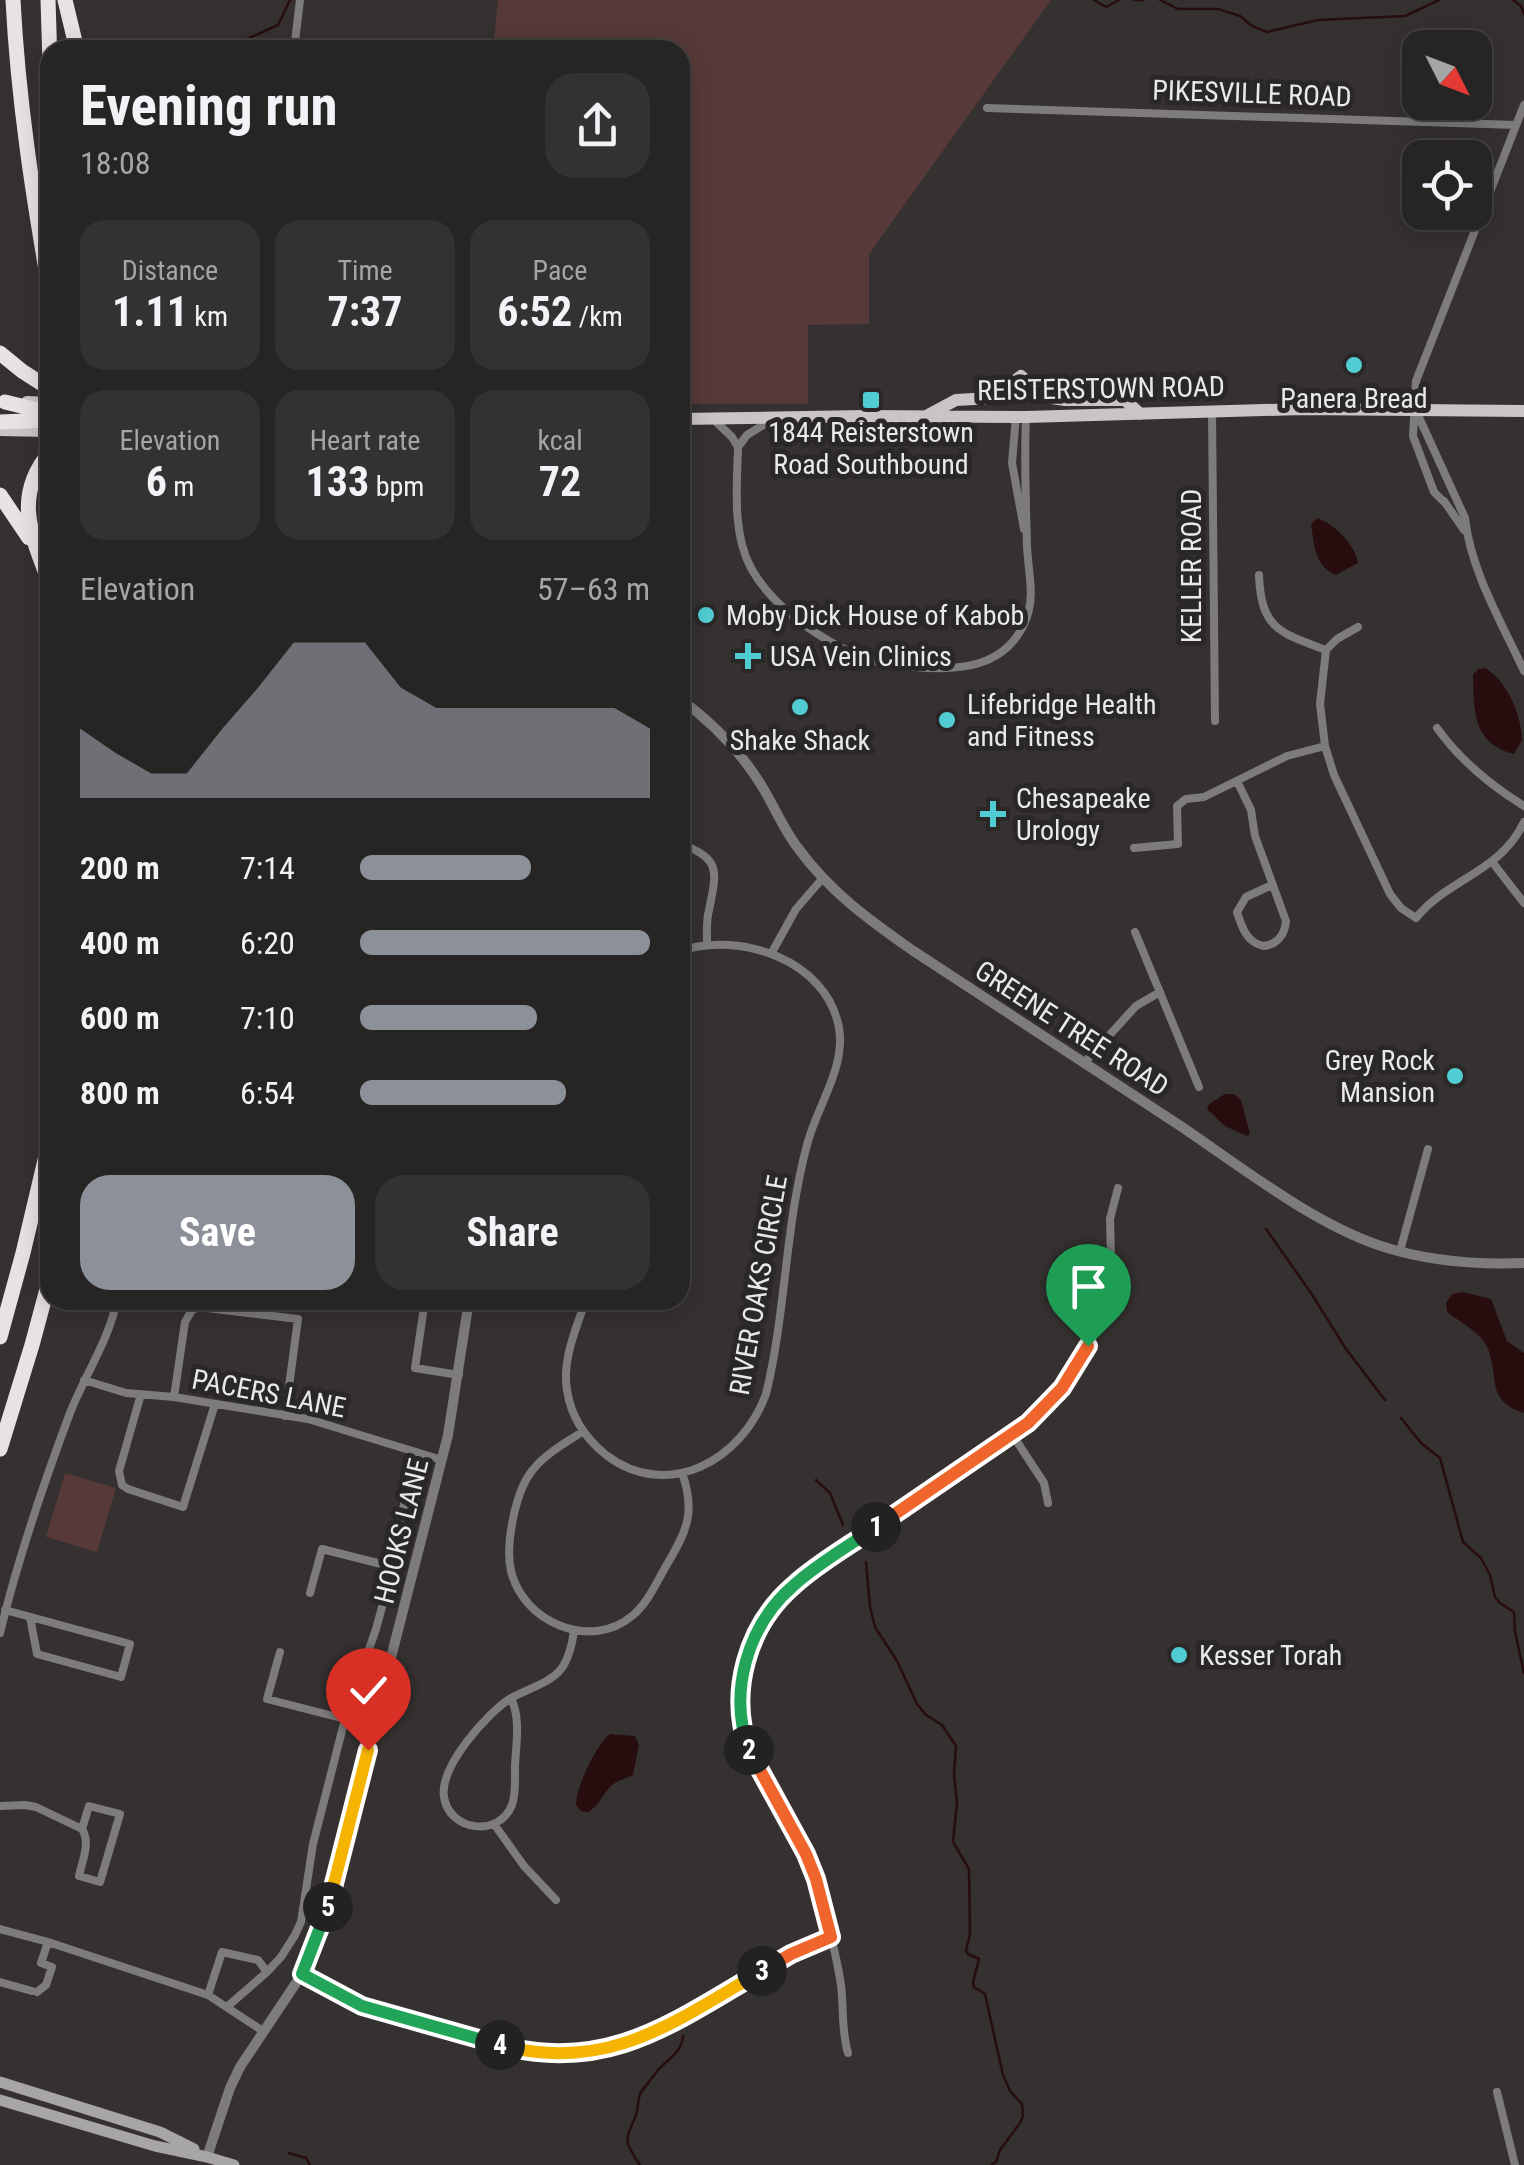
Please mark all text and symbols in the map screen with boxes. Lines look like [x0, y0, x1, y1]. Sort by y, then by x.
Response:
north arrow [1402, 30, 1492, 120]
map controls [1402, 30, 1492, 230]
button: share [545, 73, 650, 178]
text: Evening run [80, 74, 338, 138]
street label: PIKESVILLE ROAD [1152, 74, 1352, 113]
button: locate [1402, 140, 1492, 230]
text: 18:08 [80, 144, 151, 182]
text: Distance [122, 254, 218, 287]
text: Time [337, 254, 393, 287]
text: Pace [533, 254, 587, 287]
text: 1.11 [112, 287, 188, 336]
text: 7:37 [327, 287, 403, 336]
text: 6:52 [497, 287, 572, 336]
text: km [188, 300, 228, 333]
text: /km [572, 300, 623, 333]
marker: Panera Bread [1343, 354, 1365, 376]
street label: REISTERSTOWN ROAD [977, 370, 1225, 407]
place label: Panera Bread [1280, 382, 1428, 415]
marker: 1844 Reisterstown Road Southbound [860, 389, 882, 411]
place label: 1844 Reisterstown Road Southbound [768, 416, 974, 481]
text: Elevation [120, 424, 220, 457]
text: Heart rate [310, 424, 420, 457]
text: kcal [537, 424, 583, 457]
text: 6 [146, 457, 167, 506]
text: 133 [306, 457, 369, 506]
text: 72 [539, 457, 581, 506]
text: m [167, 470, 194, 503]
text: bpm [369, 470, 424, 503]
street label: KELLER ROAD [1175, 489, 1208, 643]
text: Elevation [80, 570, 195, 608]
text: 57–63 m [537, 570, 650, 608]
place label: Moby Dick House of Kabob [726, 599, 1024, 632]
marker: Moby Dick House of Kabob [695, 604, 717, 626]
place label: USA Vein Clinics [770, 640, 952, 673]
marker: USA Vein Clinics [735, 643, 761, 669]
place label: Lifebridge Health and Fitness [967, 688, 1157, 753]
marker: Shake Shack [789, 696, 811, 718]
marker: Lifebridge Health and Fitness [936, 709, 958, 731]
place label: Shake Shack [730, 724, 871, 757]
place label: Chesapeake Urology [1016, 782, 1151, 847]
marker: Chesapeake Urology [980, 801, 1006, 827]
text: 200 m [80, 849, 160, 887]
text: 7:14 [240, 849, 295, 887]
text: 400 m [80, 924, 160, 962]
text: 6:20 [240, 924, 295, 962]
street label: GREENE TREE ROAD [969, 954, 1174, 1103]
text: 600 m [80, 999, 160, 1037]
text: 7:10 [240, 999, 295, 1037]
place label: Grey Rock Mansion [1325, 1044, 1435, 1109]
marker: Grey Rock Mansion [1444, 1065, 1466, 1087]
text: 800 m [80, 1074, 160, 1112]
text: 6:54 [240, 1074, 295, 1112]
street label: RIVER OAKS CIRCLE [723, 1173, 794, 1398]
button: Save [80, 1175, 355, 1290]
button: Share [375, 1175, 650, 1290]
pin [1046, 1244, 1131, 1347]
icon: arrive [1061, 1259, 1116, 1314]
street label: PACERS LANE [189, 1362, 349, 1425]
street label: HOOKS LANE [368, 1455, 435, 1607]
pin: 1 [851, 1502, 901, 1552]
text: 1 [869, 1510, 883, 1543]
place label: Kesser Torah [1199, 1639, 1342, 1672]
marker: Kesser Torah [1168, 1644, 1190, 1666]
pin [326, 1648, 411, 1751]
icon: check [341, 1663, 396, 1718]
pin: 2 [724, 1725, 774, 1775]
text: 2 [742, 1733, 756, 1766]
pin: 5 [303, 1882, 353, 1932]
text: 5 [321, 1890, 335, 1923]
pin: 3 [737, 1946, 787, 1996]
text: 3 [755, 1954, 769, 1987]
pin: 4 [475, 2020, 525, 2070]
text: 4 [493, 2028, 507, 2061]

